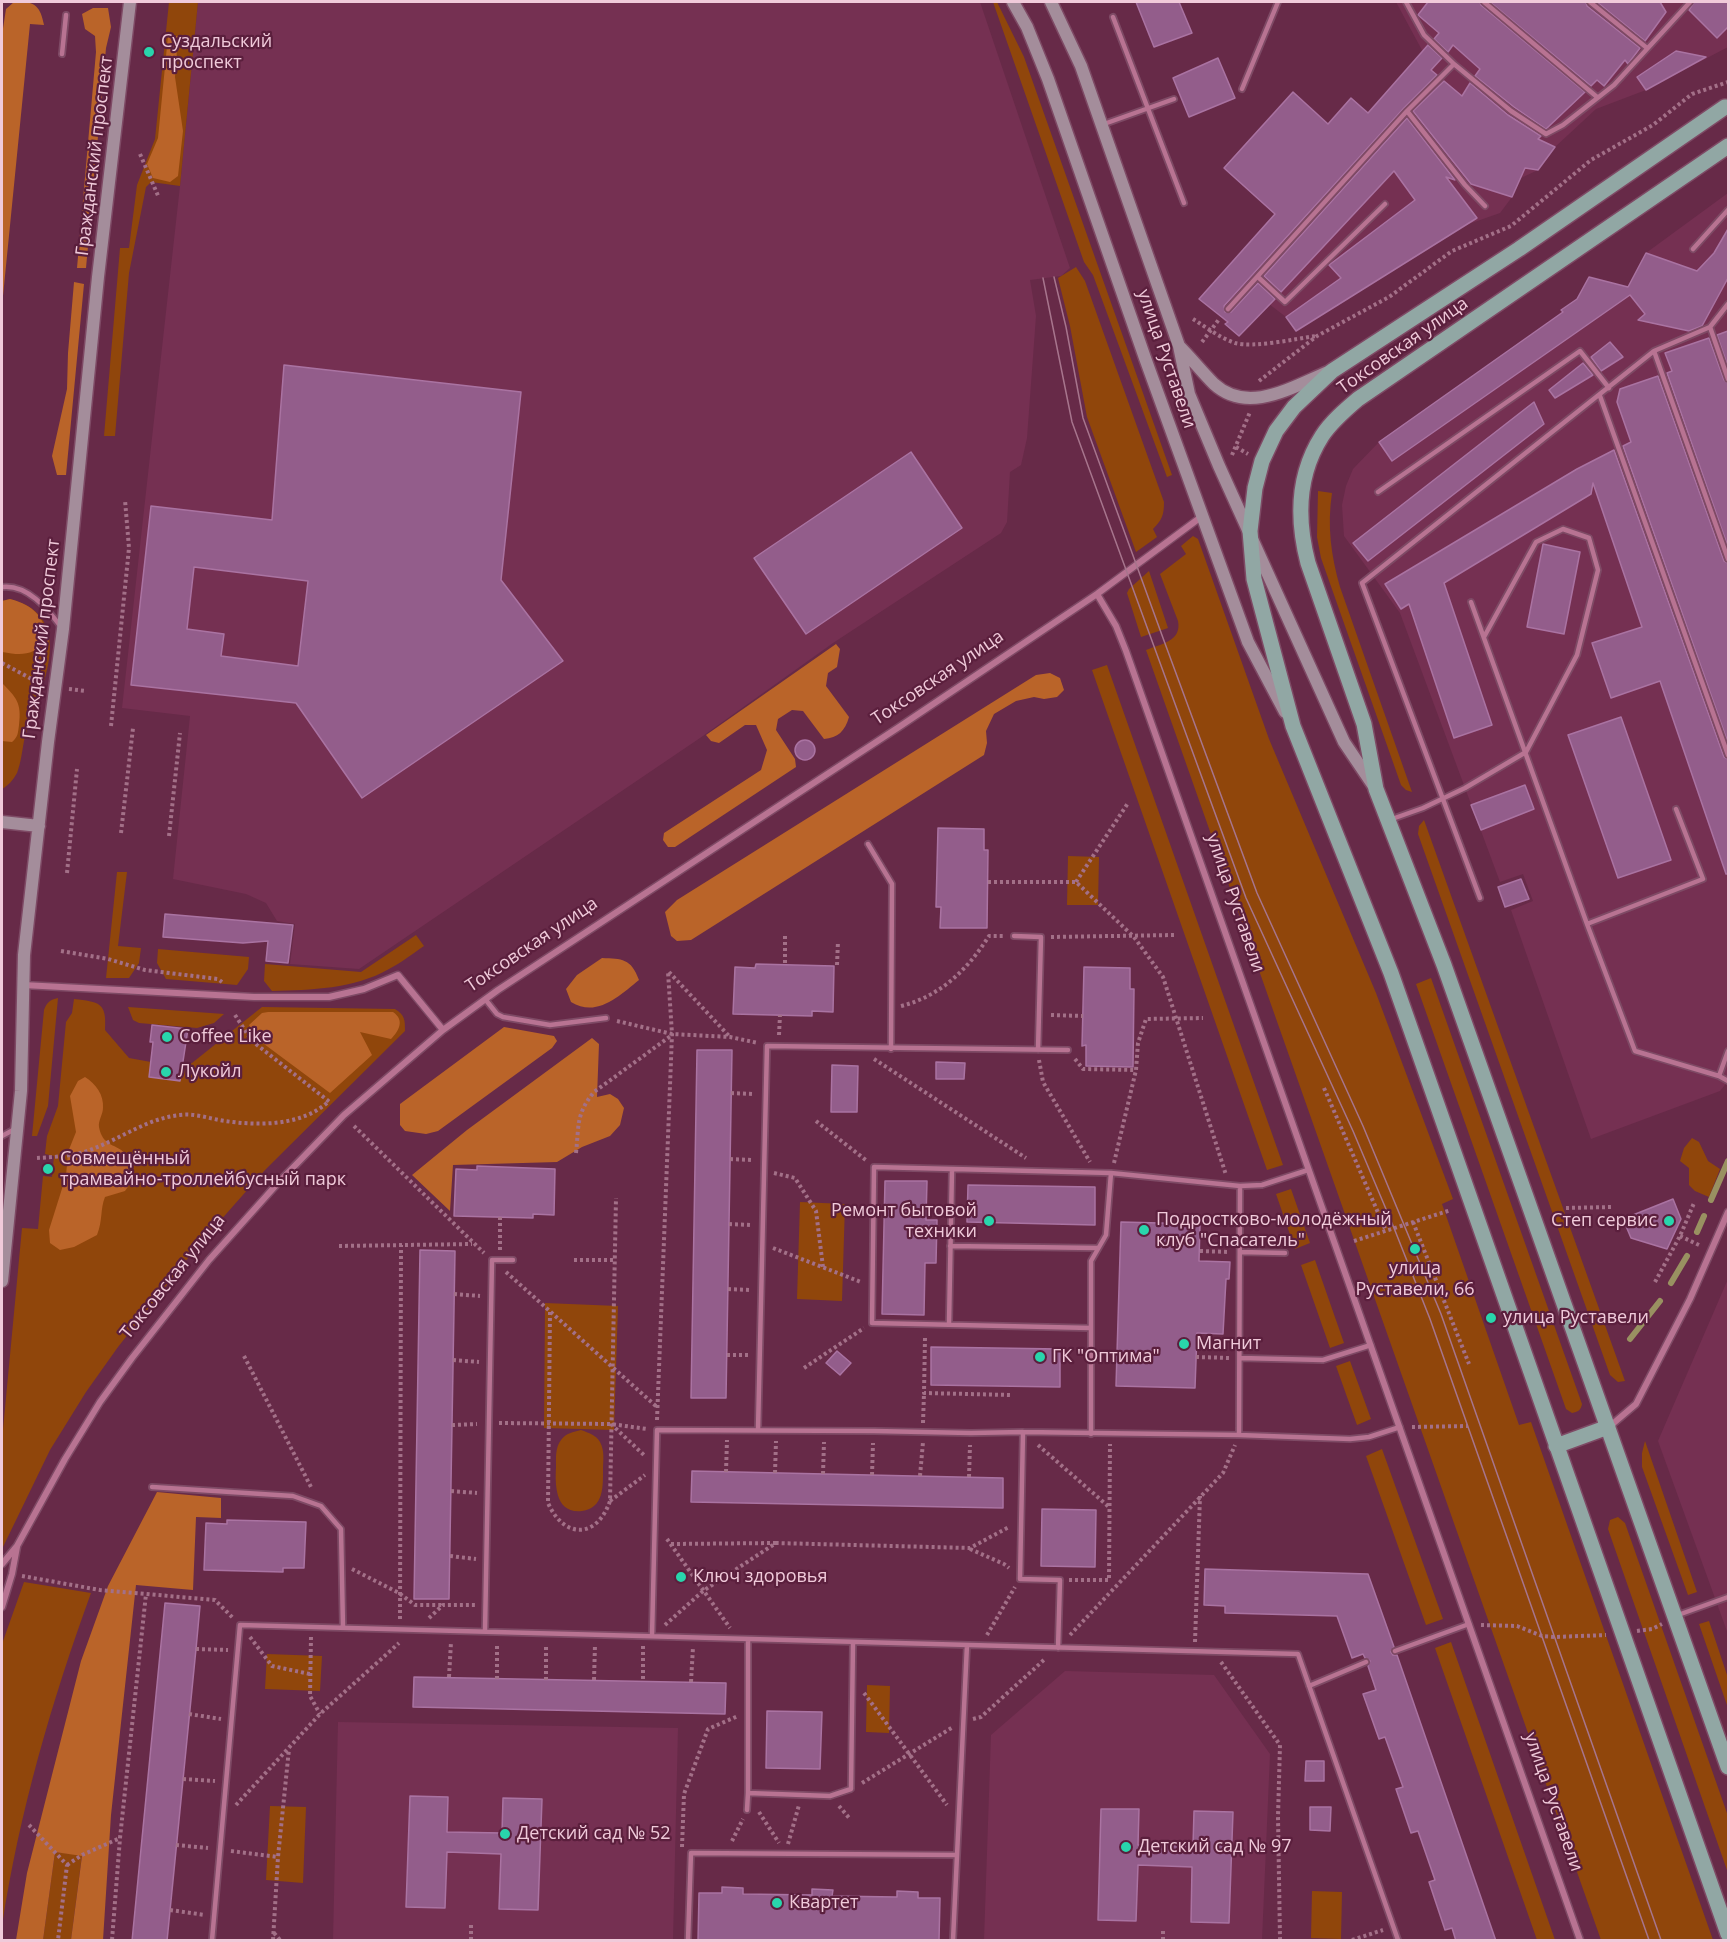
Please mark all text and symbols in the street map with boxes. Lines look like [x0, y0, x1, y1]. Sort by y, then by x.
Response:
place label: Суздальский проспект [161, 31, 272, 74]
marker: Суздальский проспект [142, 45, 156, 59]
street label: Гражданский проспект [72, 55, 118, 257]
street label: улица Руставели [1132, 287, 1200, 431]
street label: Токсовская улица [1334, 293, 1472, 399]
street label: Гражданский проспект [19, 538, 65, 740]
street label: Токсовская улица [868, 626, 1008, 730]
street label: улица Руставели [1201, 831, 1269, 975]
street label: Токсовская улица [462, 893, 602, 997]
place label: Coffee Like [179, 1026, 272, 1048]
marker: Coffee Like [160, 1030, 174, 1044]
place label: Лукойл [178, 1061, 242, 1083]
marker: Лукойл [159, 1065, 173, 1079]
place label: Совмещённый трамвайно-троллейбусный парк [60, 1148, 346, 1190]
marker: Совмещённый трамвайно-троллейбусный парк [41, 1162, 55, 1176]
place label: Ремонт бытовой техники [831, 1200, 977, 1242]
place label: Подростково-молодёжный клуб "Спасатель" [1156, 1209, 1392, 1252]
street label: Токсовская улица [116, 1210, 230, 1344]
place label: Степ сервис [1551, 1210, 1657, 1232]
marker: Ремонт бытовой техники [982, 1214, 996, 1228]
marker: Степ сервис [1662, 1214, 1676, 1228]
marker: Подростково-молодёжный клуб "Спасатель" [1137, 1223, 1151, 1237]
marker: улица Руставели, 66 [1408, 1242, 1422, 1256]
place label: улица Руставели, 66 [1355, 1258, 1475, 1300]
place label: улица Руставели [1503, 1307, 1649, 1329]
marker: улица Руставели [1484, 1311, 1498, 1325]
place label: Магнит [1196, 1333, 1261, 1355]
marker: Магнит [1177, 1337, 1191, 1351]
place label: ГК "Оптима" [1052, 1346, 1160, 1368]
marker: ГК "Оптима" [1033, 1350, 1047, 1364]
place label: Ключ здоровья [693, 1566, 827, 1588]
marker: Ключ здоровья [674, 1570, 688, 1584]
street label: улица Руставели [1519, 1730, 1587, 1874]
place label: Детский сад № 52 [517, 1823, 671, 1845]
marker: Детский сад № 52 [498, 1827, 512, 1841]
place label: Детский сад № 97 [1138, 1836, 1292, 1858]
marker: Детский сад № 97 [1119, 1840, 1133, 1854]
place label: Квартет [789, 1892, 858, 1914]
marker: Квартет [770, 1896, 784, 1910]

